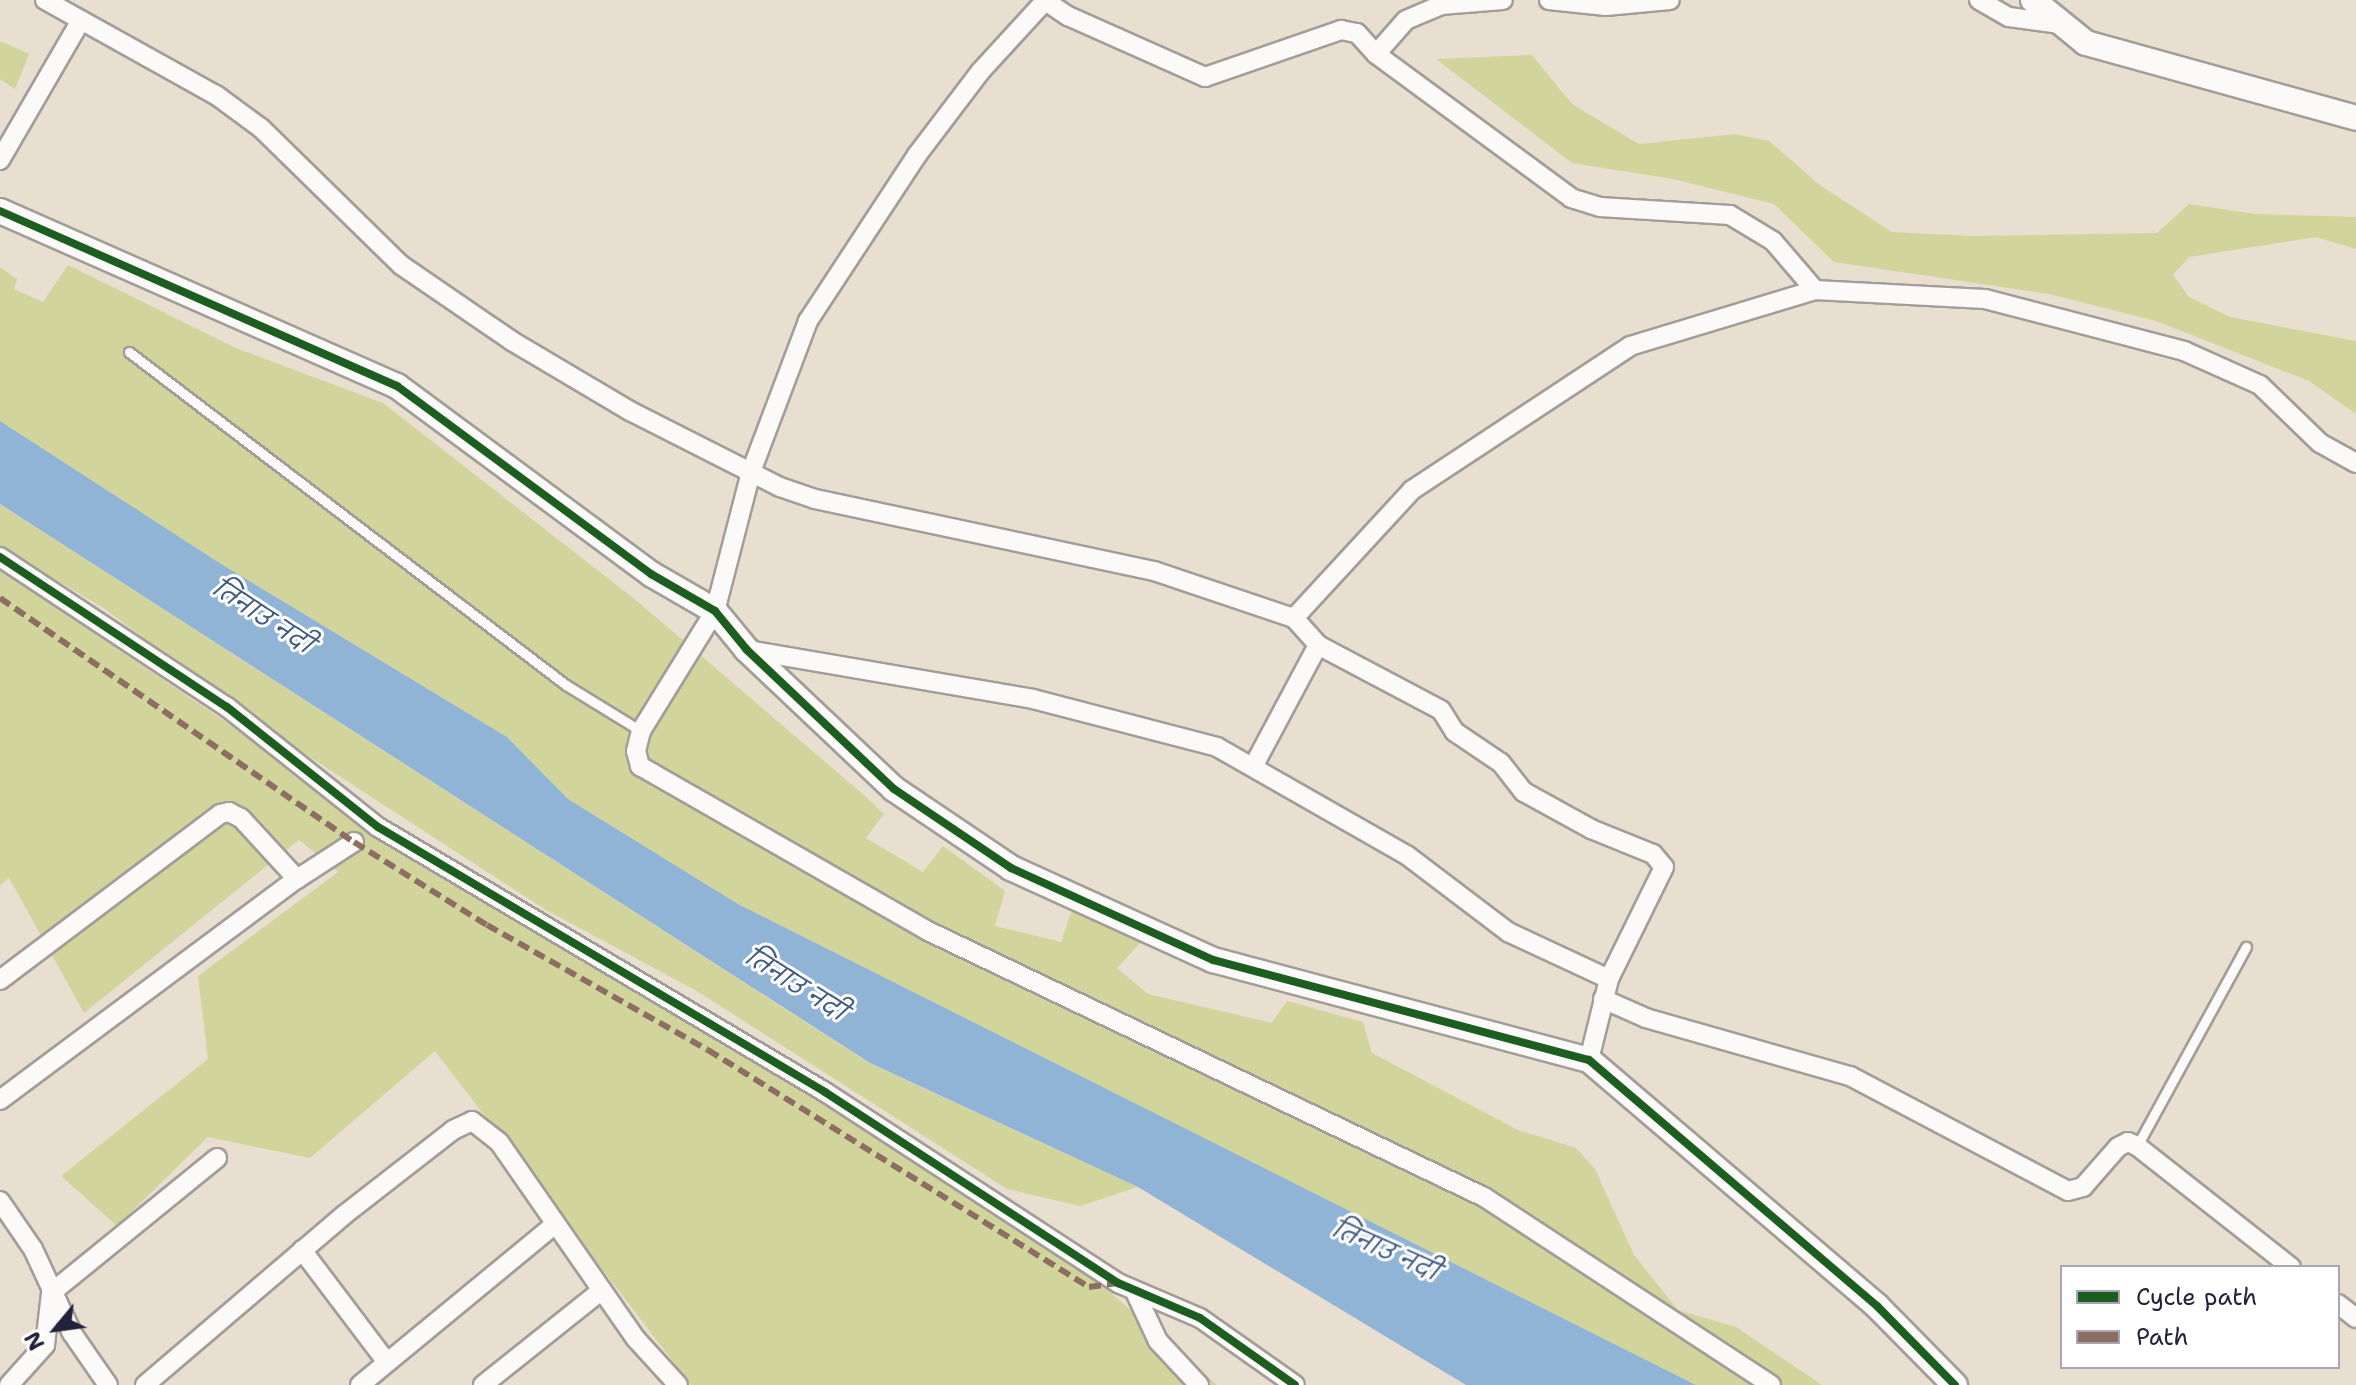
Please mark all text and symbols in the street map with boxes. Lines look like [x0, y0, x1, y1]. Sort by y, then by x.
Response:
water label: तिनाउ नदी [206, 574, 318, 660]
water label: तिनाउ नदी [739, 943, 851, 1027]
water label: तिनाउ नदी [1327, 1215, 1443, 1287]
legend [2060, 1265, 2340, 1369]
text: Cycle path [2136, 1281, 2257, 1313]
north arrow [16, 1289, 96, 1369]
text: Path [2136, 1321, 2188, 1353]
text: N [18, 1326, 51, 1356]

